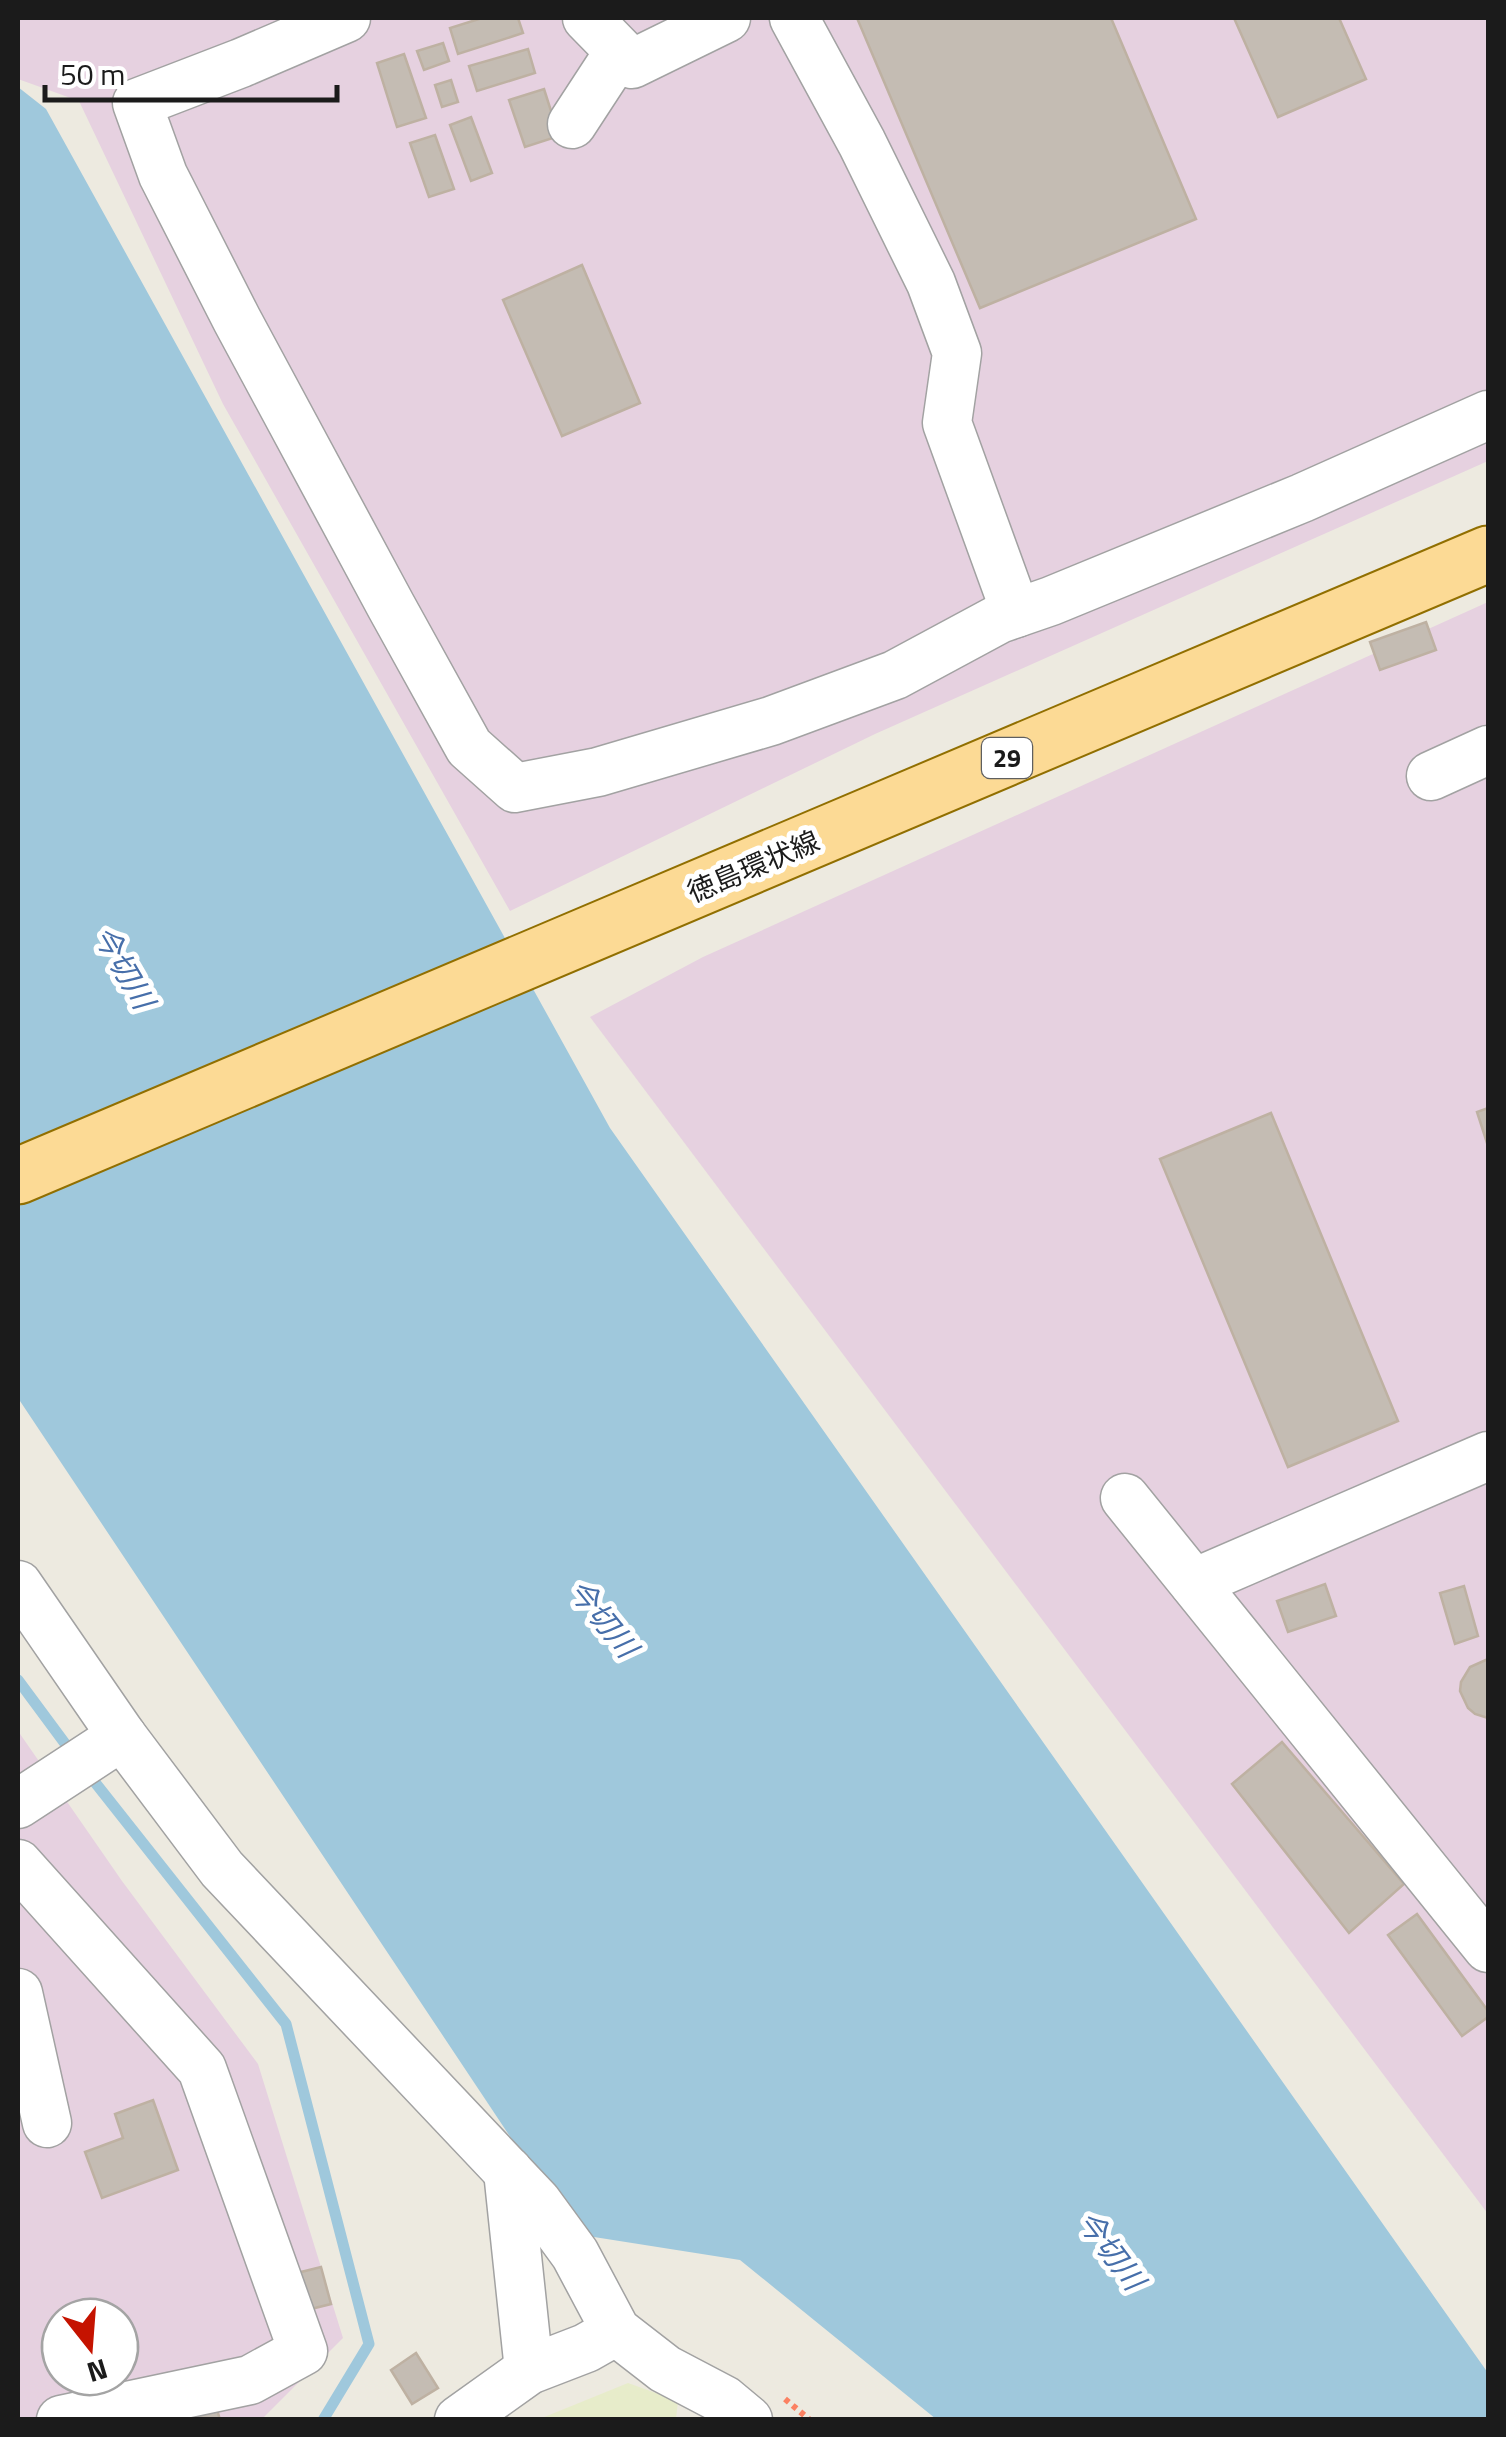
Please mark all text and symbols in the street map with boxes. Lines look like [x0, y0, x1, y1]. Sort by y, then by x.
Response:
scale bar [45, 40, 338, 102]
text: 50 m [60, 51, 125, 97]
road number: 29 [982, 738, 1032, 778]
street label: 徳島環状線 [680, 819, 826, 913]
water label: 今切川 [82, 917, 168, 1020]
water label: 今切川 [557, 1569, 651, 1670]
water label: 今切川 [1066, 2200, 1158, 2302]
north arrow [40, 2297, 140, 2397]
text: N [82, 2348, 113, 2395]

